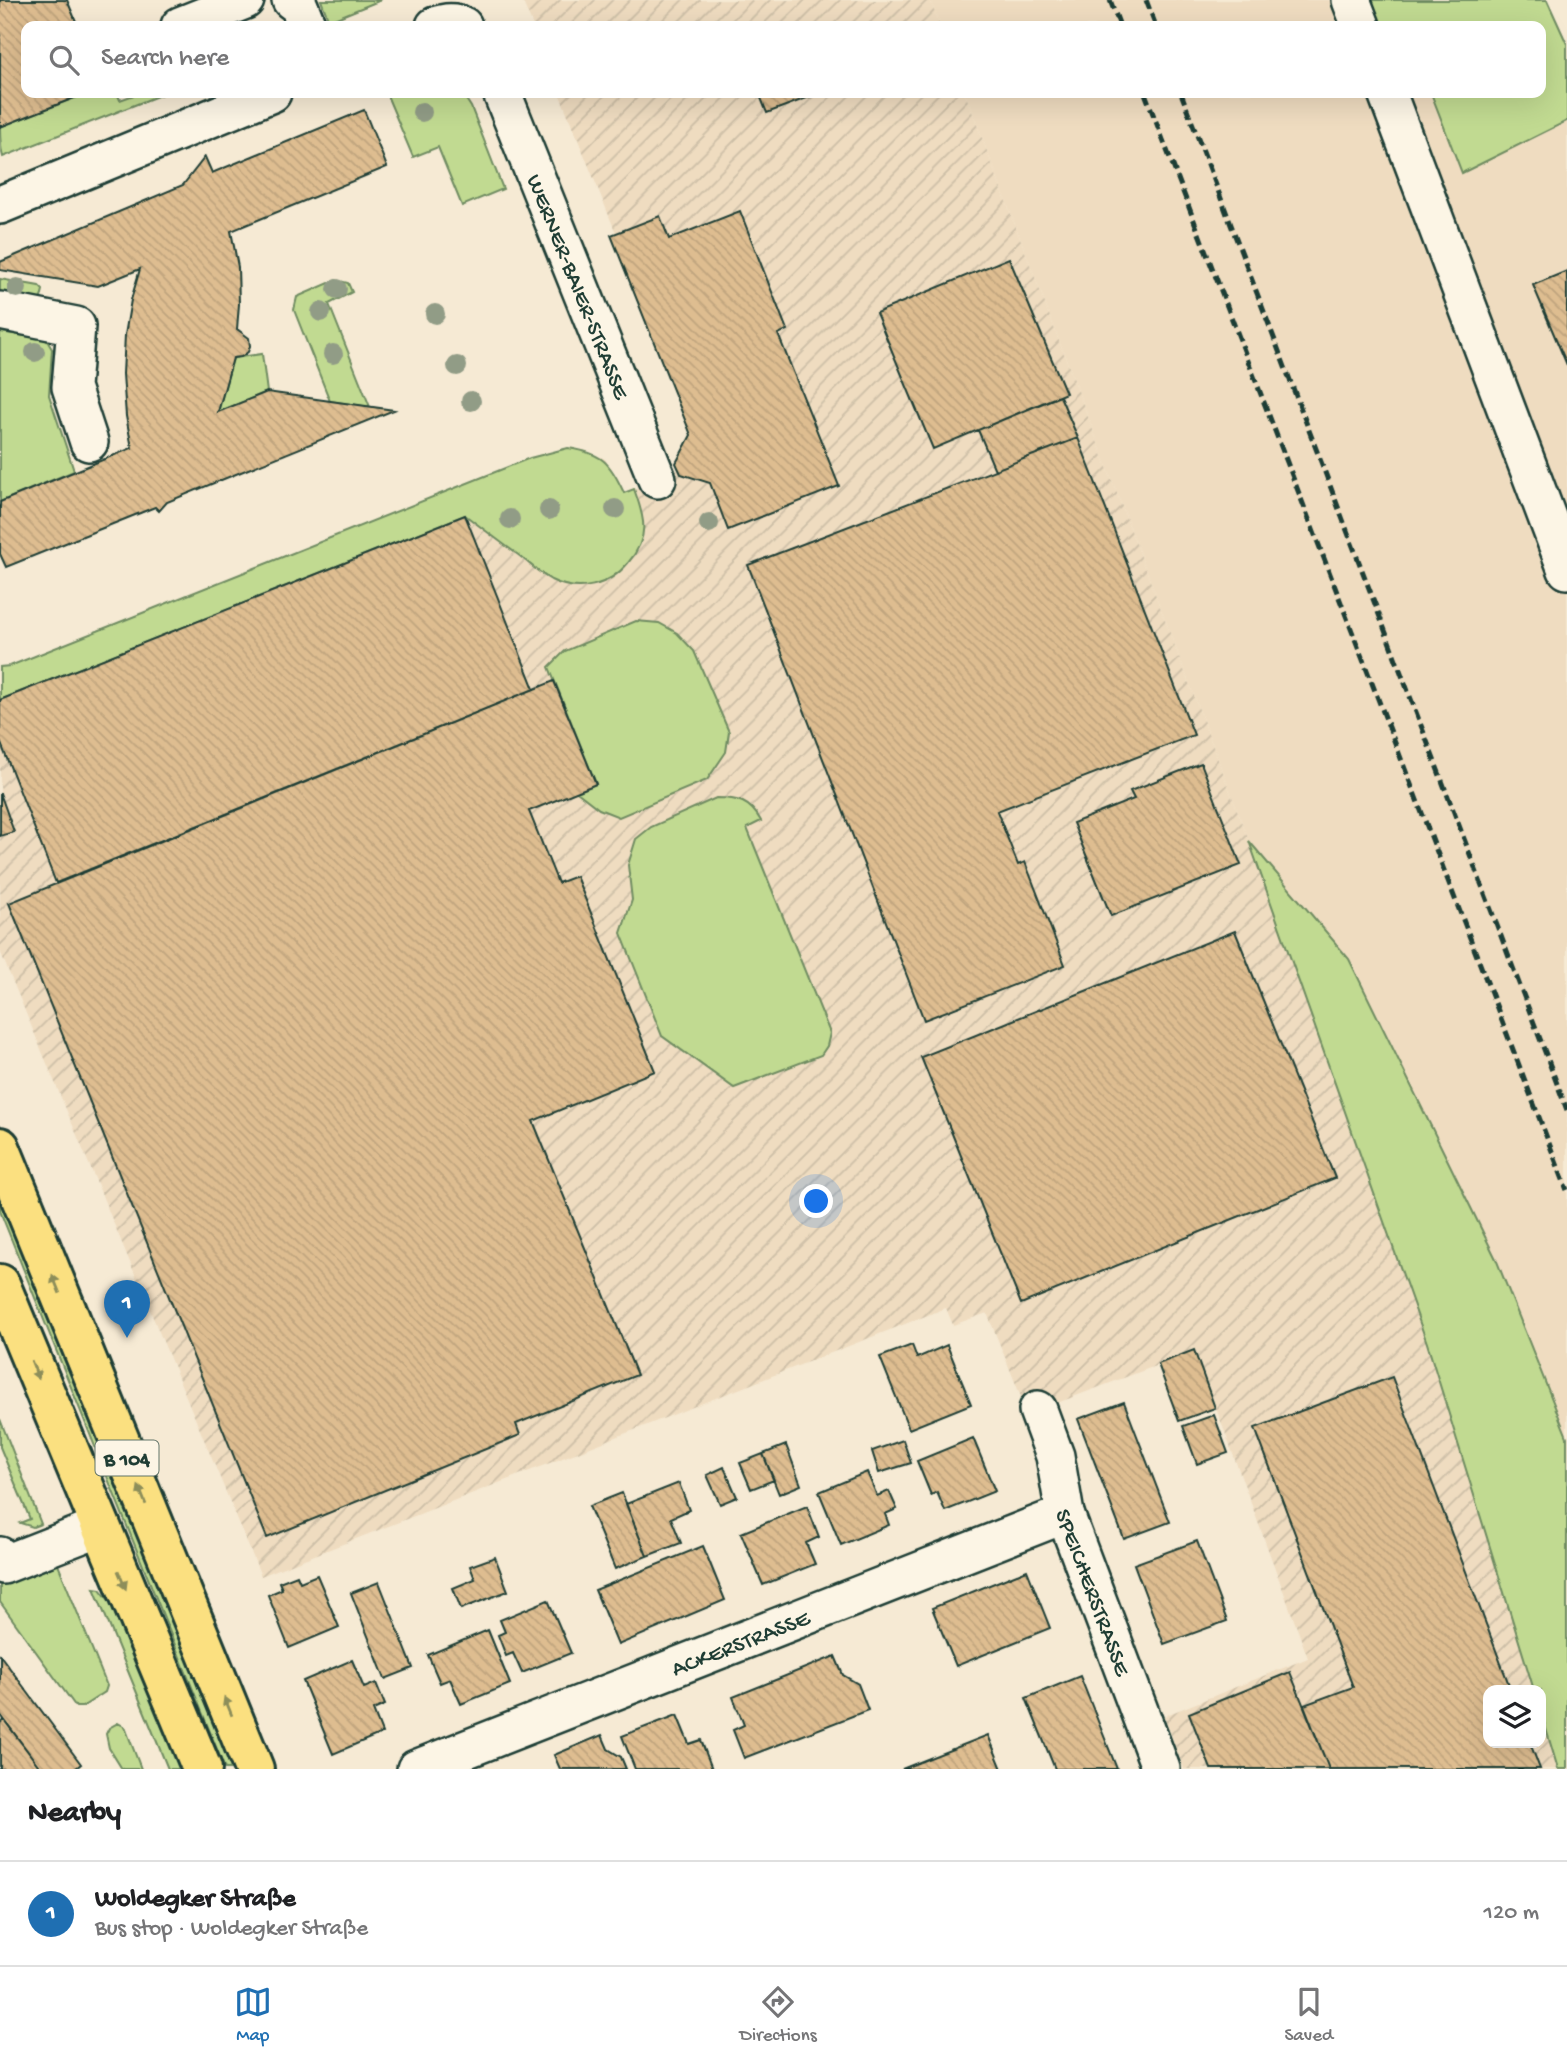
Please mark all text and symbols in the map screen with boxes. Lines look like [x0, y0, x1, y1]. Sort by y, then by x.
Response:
search box [21, 21, 1546, 98]
icon: search [45, 41, 83, 79]
text: Search here [101, 44, 229, 75]
street label: WERNER-BAIER-STRASSE [519, 171, 634, 405]
your location [799, 1184, 833, 1218]
one-way arrow [51, 1274, 62, 1295]
pin: 1 [104, 1280, 150, 1338]
one-way arrow [30, 1359, 41, 1380]
road number: B 104 [96, 1440, 158, 1476]
one-way arrow [136, 1485, 148, 1505]
street label: SPEICHERSTRASSE [1047, 1506, 1135, 1682]
one-way arrow [116, 1570, 128, 1590]
street label: ACKERSTRASSE [668, 1605, 816, 1684]
map controls [1483, 1685, 1546, 1748]
button: layers [1483, 1685, 1546, 1748]
one-way arrow [222, 1695, 233, 1716]
text: Nearby [28, 1797, 121, 1832]
text: Woldegker Straße [95, 1885, 296, 1916]
text: 1 [46, 1900, 56, 1927]
text: 120 m [1484, 1900, 1539, 1927]
text: Bus stop · Woldegker Straße [95, 1916, 368, 1943]
tab: Map [234, 1983, 272, 2048]
tab: Directions [740, 1983, 817, 2048]
tab: Saved [1284, 1983, 1333, 2048]

